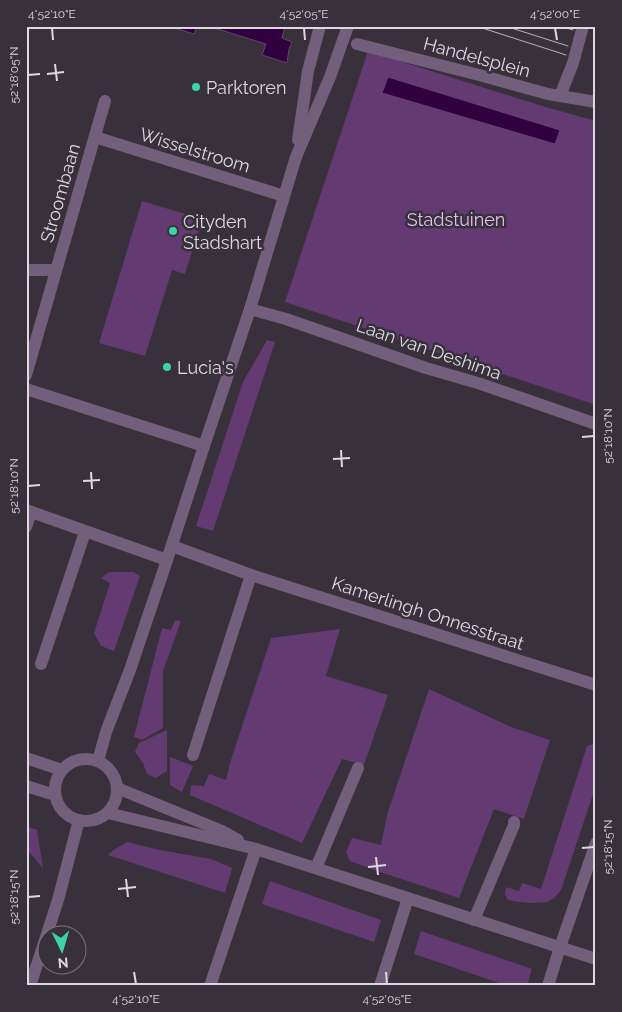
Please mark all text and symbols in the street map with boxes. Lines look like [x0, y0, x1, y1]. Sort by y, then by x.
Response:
text: 4°52'10"E [28, 7, 76, 21]
text: 4°52'05"E [279, 7, 329, 21]
text: 4°52'00"E [530, 7, 580, 21]
street label: Handelsplein [421, 33, 533, 81]
text: 52°18'05"N [7, 46, 21, 104]
place label: Parktoren [206, 77, 286, 98]
marker: Parktoren [190, 81, 202, 93]
street label: Wisselstroom [137, 123, 253, 177]
street label: Stroombaan [36, 141, 84, 245]
park label: Stadstuinen [407, 209, 505, 230]
place label: Cityden Stadshart [183, 211, 262, 253]
marker: Cityden Stadshart [167, 225, 179, 237]
street label: Laan van Deshima [354, 314, 504, 384]
place label: Lucia's [177, 357, 234, 378]
marker: Lucia's [161, 361, 173, 373]
text: 52°18'10"N [601, 408, 615, 464]
text: 52°18'10"N [7, 458, 21, 514]
street label: Kamerlingh Onnesstraat [329, 572, 527, 654]
text: 52°18'15"N [601, 820, 615, 874]
text: 52°18'15"N [7, 870, 21, 924]
north arrow [38, 924, 88, 974]
text: N [57, 955, 69, 971]
text: 4°52'10"E [112, 992, 160, 1006]
text: 4°52'05"E [362, 992, 412, 1006]

